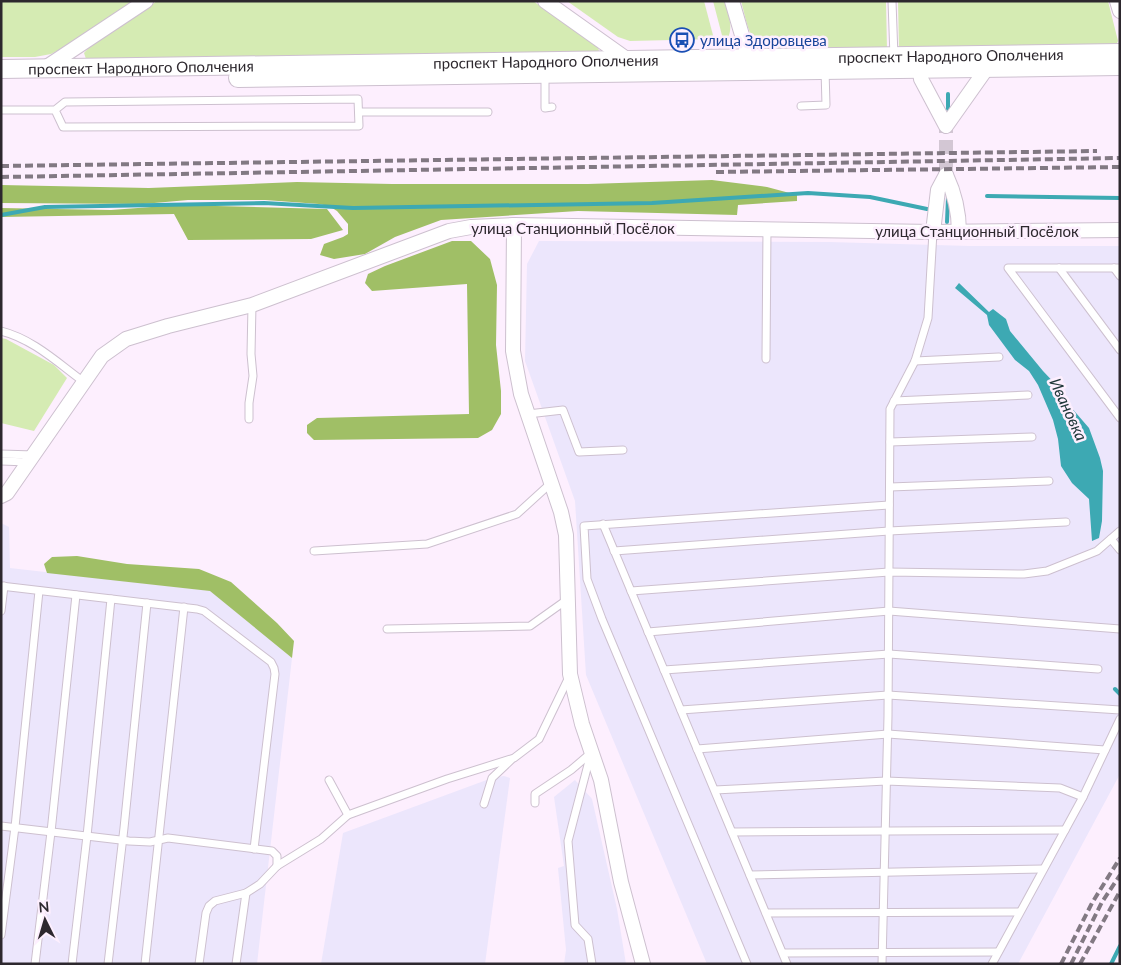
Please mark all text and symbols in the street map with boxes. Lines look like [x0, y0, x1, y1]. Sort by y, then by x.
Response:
bus stop icon: улица Здоровцева [669, 27, 695, 53]
place label: улица Здоровцева [700, 31, 827, 49]
street label: проспект Народного Ополчения [838, 45, 1064, 66]
street label: проспект Народного Ополчения [433, 51, 659, 72]
street label: проспект Народного Ополчения [28, 56, 254, 78]
street label: улица Станционный Посёлок [471, 219, 675, 237]
street label: улица Станционный Посёлок [875, 222, 1079, 240]
water label: Ивановка [1046, 375, 1092, 443]
north arrow [20, 895, 70, 945]
text: N [38, 898, 50, 915]

